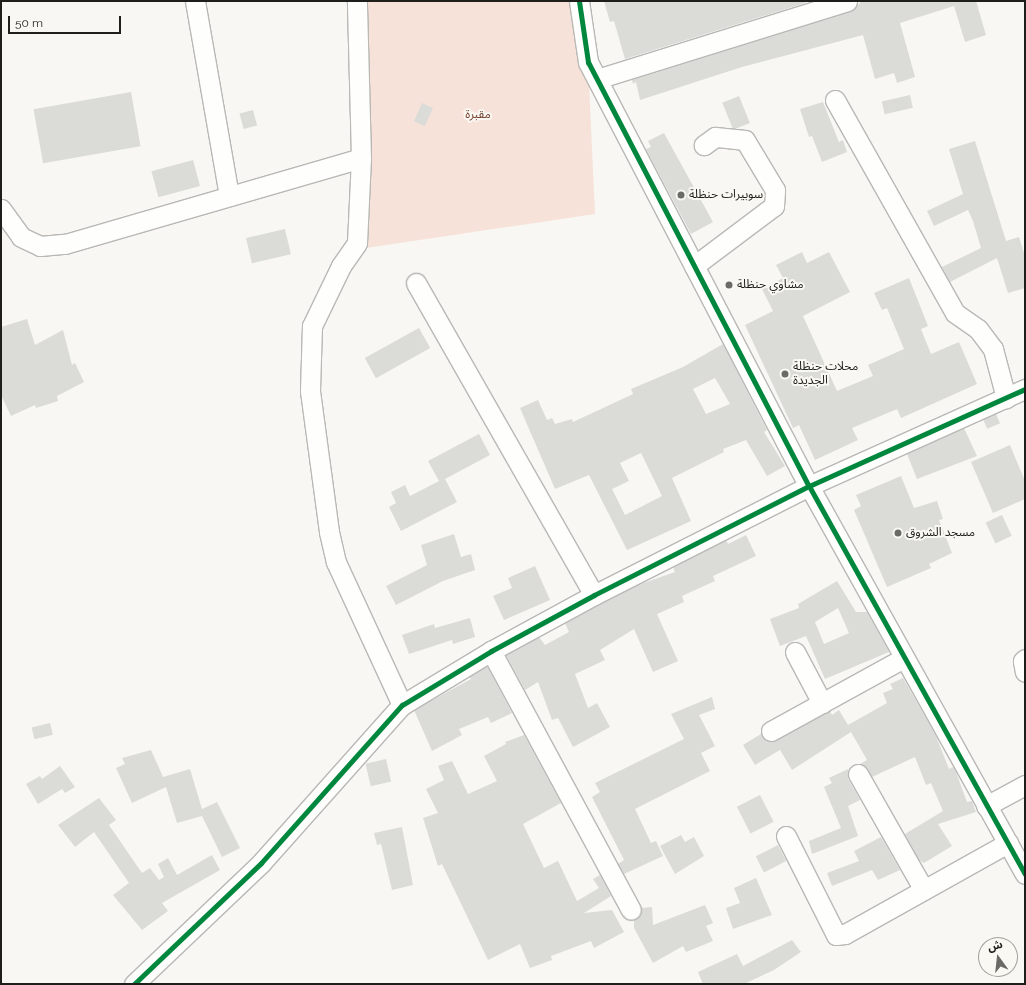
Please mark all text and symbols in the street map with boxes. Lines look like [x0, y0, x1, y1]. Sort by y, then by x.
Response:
scale bar [10, 8, 123, 34]
text: 50 m [15, 16, 43, 30]
park label: مقبرة [465, 108, 491, 122]
place label: سوبيرات حنظلة [689, 188, 763, 202]
marker: سوبيرات حنظلة [676, 190, 686, 200]
place label: مشاوي حنظلة [737, 278, 804, 292]
marker: مشاوي حنظلة [724, 280, 734, 290]
place label: محلات حنظلة الجديدة [793, 360, 858, 388]
marker: محلات حنظلة الجديدة [780, 369, 790, 379]
place label: مسجد الشروق [906, 526, 975, 540]
marker: مسجد الشروق [893, 528, 903, 538]
north arrow [978, 937, 1018, 977]
text: ش [986, 938, 1004, 954]

